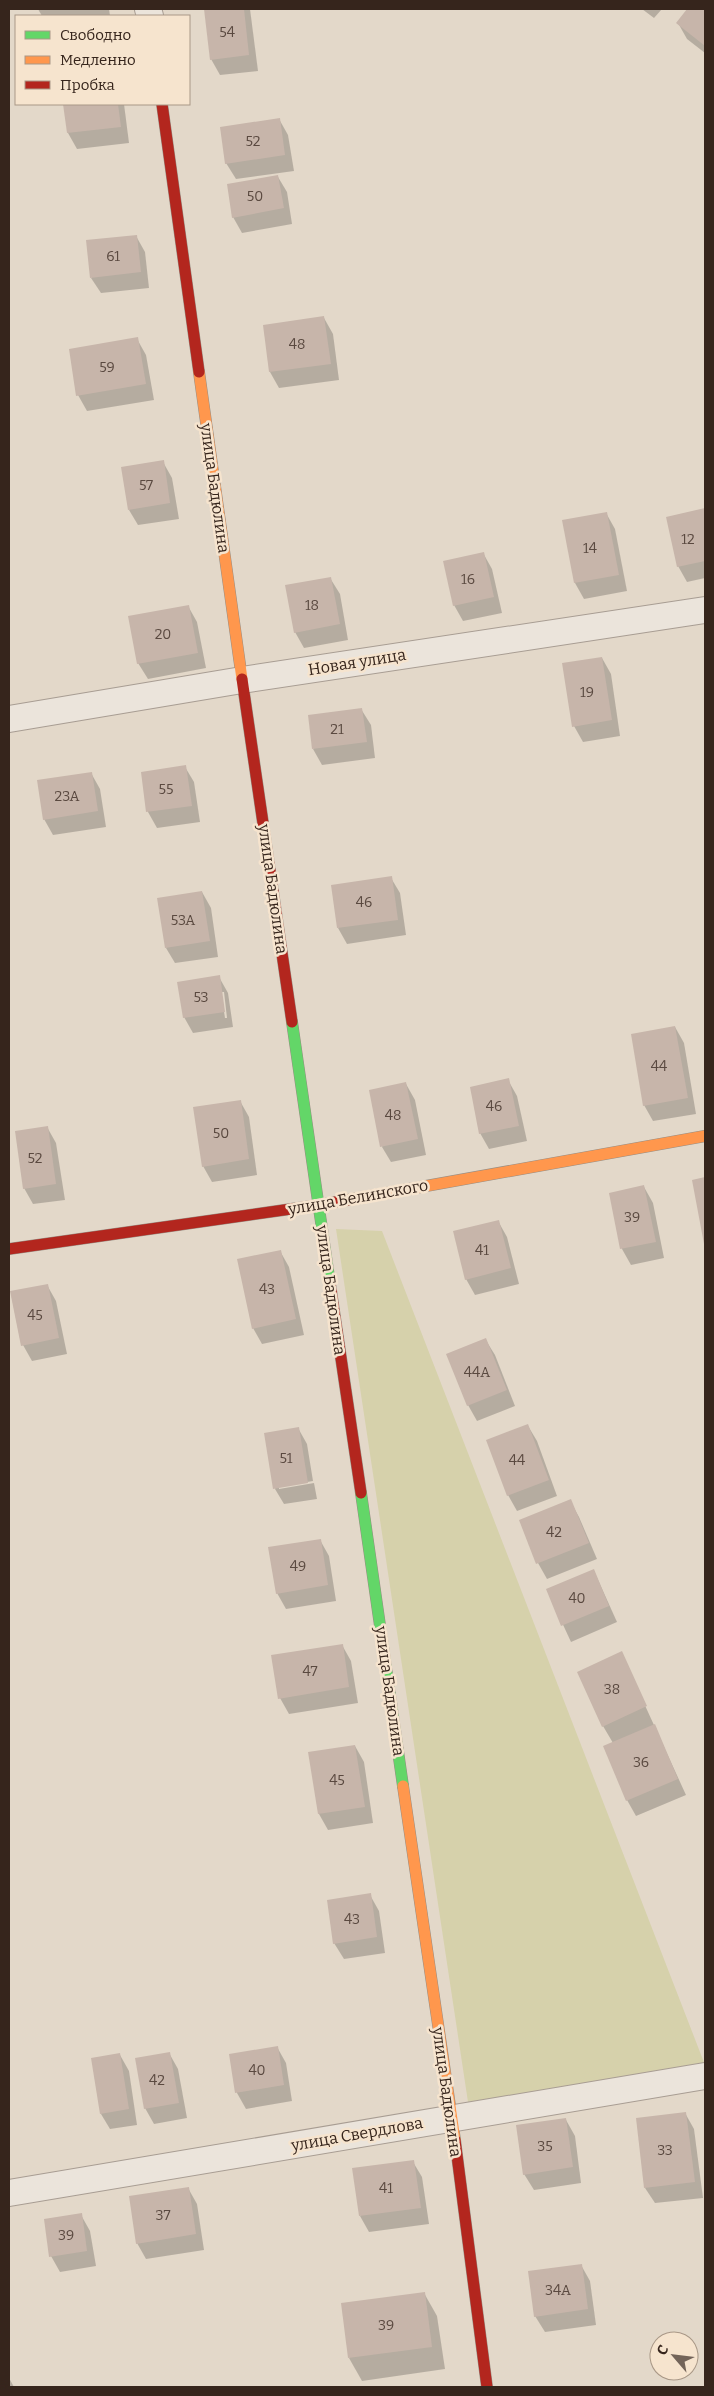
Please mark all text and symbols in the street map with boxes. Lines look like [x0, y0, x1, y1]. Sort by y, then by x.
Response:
legend [15, 15, 190, 105]
house number: 54 [219, 24, 235, 41]
text: Свободно [60, 26, 131, 44]
text: Медленно [60, 51, 136, 69]
text: Пробка [60, 76, 115, 94]
house number: 52 [246, 133, 260, 150]
house number: 50 [247, 188, 263, 205]
house number: 61 [106, 248, 120, 265]
house number: 48 [289, 336, 305, 353]
house number: 59 [99, 359, 115, 376]
street label: улица Бадюлина [196, 421, 234, 554]
house number: 57 [139, 477, 153, 494]
house number: 12 [681, 531, 695, 548]
house number: 14 [583, 540, 597, 557]
house number: 16 [461, 571, 475, 588]
house number: 18 [305, 597, 319, 614]
house number: 20 [155, 626, 171, 643]
street label: Новая улица [307, 645, 407, 679]
house number: 19 [580, 684, 594, 701]
house number: 21 [330, 721, 344, 738]
house number: 55 [159, 781, 173, 798]
house number: 23А [55, 788, 80, 805]
street label: улица Бадюлина [254, 822, 292, 955]
house number: 46 [356, 894, 372, 911]
house number: 53А [171, 912, 195, 929]
house number: 53 [193, 989, 209, 1006]
house number: 44 [651, 1058, 667, 1075]
house number: 46 [486, 1098, 502, 1115]
house number: 48 [385, 1107, 401, 1124]
house number: 50 [213, 1125, 229, 1142]
house number: 52 [28, 1150, 42, 1167]
street label: улица Белинского [286, 1175, 429, 1219]
house number: 39 [624, 1209, 640, 1226]
street label: улица Бадюлина [312, 1223, 350, 1356]
house number: 41 [475, 1242, 489, 1259]
house number: 43 [259, 1281, 275, 1298]
house number: 45 [27, 1307, 43, 1324]
house number: 44А [464, 1364, 490, 1381]
house number: 51 [280, 1450, 293, 1467]
house number: 44 [509, 1452, 525, 1469]
house number: 42 [546, 1524, 562, 1541]
house number: 49 [290, 1558, 306, 1575]
house number: 40 [568, 1590, 586, 1607]
street label: улица Бадюлина [371, 1624, 409, 1757]
house number: 47 [302, 1663, 318, 1680]
house number: 38 [604, 1681, 620, 1698]
house number: 36 [633, 1754, 649, 1771]
house number: 45 [329, 1772, 345, 1789]
house number: 43 [344, 1911, 360, 1928]
street label: улица Бадюлина [428, 2025, 466, 2158]
house number: 40 [248, 2062, 266, 2079]
house number: 42 [149, 2072, 165, 2089]
street label: улица Свердлова [289, 2113, 425, 2155]
house number: 35 [537, 2138, 553, 2155]
house number: 33 [657, 2142, 673, 2159]
house number: 41 [379, 2180, 393, 2197]
house number: 37 [155, 2207, 171, 2224]
house number: 39 [58, 2227, 74, 2244]
house number: 34А [545, 2282, 571, 2299]
house number: 39 [378, 2317, 394, 2334]
north arrow [649, 2331, 699, 2381]
text: С [653, 2342, 673, 2358]

